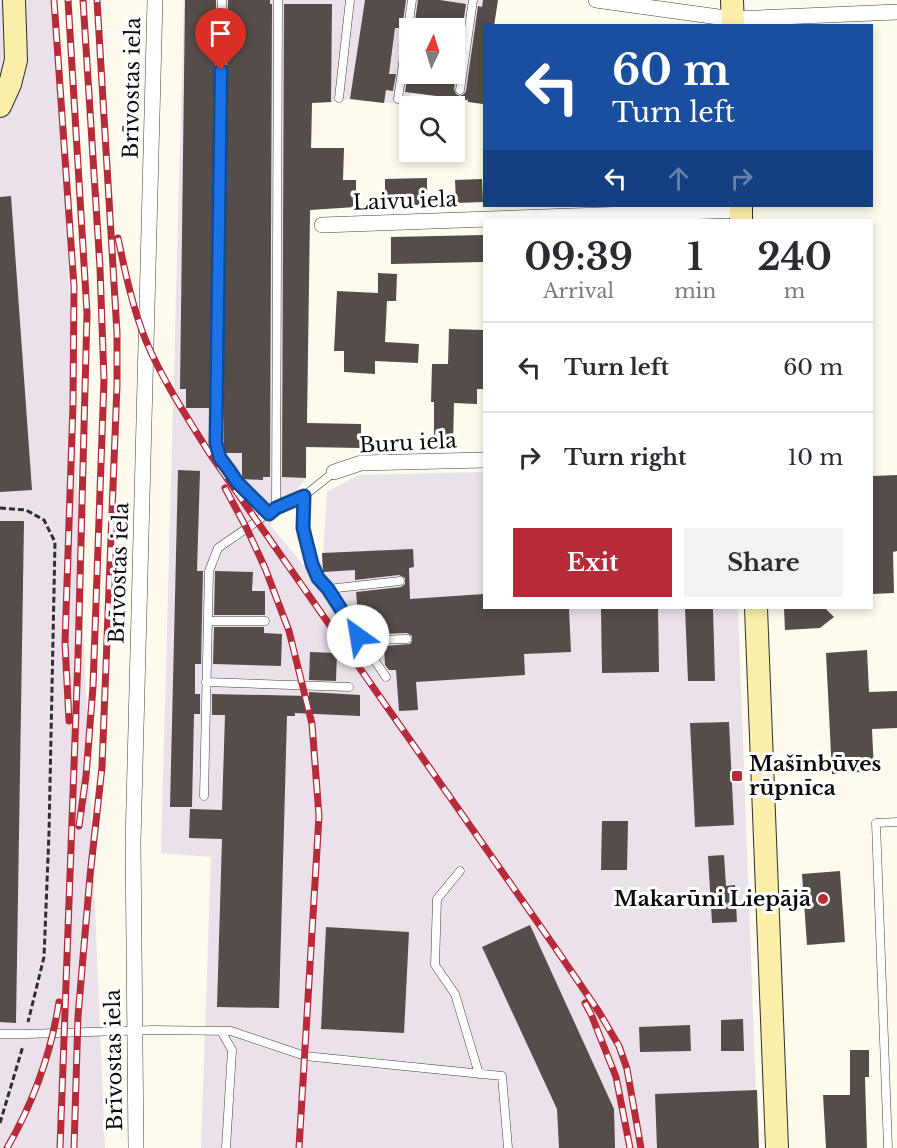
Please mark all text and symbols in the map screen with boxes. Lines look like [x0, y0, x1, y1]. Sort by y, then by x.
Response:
pin [195, 8, 246, 70]
street label: Brīvostas iela [118, 17, 146, 159]
icon: arrive [204, 17, 237, 50]
north arrow [399, 18, 465, 84]
map controls [399, 18, 465, 162]
text: 60 m [612, 44, 730, 96]
icon: left [513, 48, 591, 126]
button: search [399, 96, 465, 162]
text: Turn left [612, 96, 735, 129]
icon: left [599, 162, 632, 195]
icon: ahead [662, 162, 695, 195]
icon: right [725, 162, 758, 195]
street label: Laivu iela [352, 186, 458, 216]
text: 09:39 [524, 235, 633, 280]
text: 1 [687, 235, 703, 280]
text: 240 [757, 235, 832, 280]
text: Arrival [543, 279, 614, 303]
text: min [674, 279, 716, 303]
text: m [784, 279, 805, 303]
icon: left [513, 351, 546, 384]
text: Turn left [564, 354, 669, 381]
text: 60 m [783, 354, 843, 381]
street label: Buru iela [358, 427, 458, 459]
icon: right [513, 441, 546, 474]
text: Turn right [564, 444, 686, 471]
text: 10 m [788, 444, 843, 471]
street label: Brīvostas iela [104, 501, 134, 644]
button: Exit [513, 528, 672, 597]
button: Share [684, 528, 843, 597]
position arrow [326, 604, 390, 668]
place label: Mašīnbūves rūpnīca [749, 751, 881, 801]
marker: Mašīnbūves rūpnīca [730, 769, 744, 783]
place label: Makarūni Liepājā [614, 886, 811, 912]
marker: Makarūni Liepājā [816, 892, 830, 906]
street label: Brīvostas iela [100, 989, 128, 1131]

